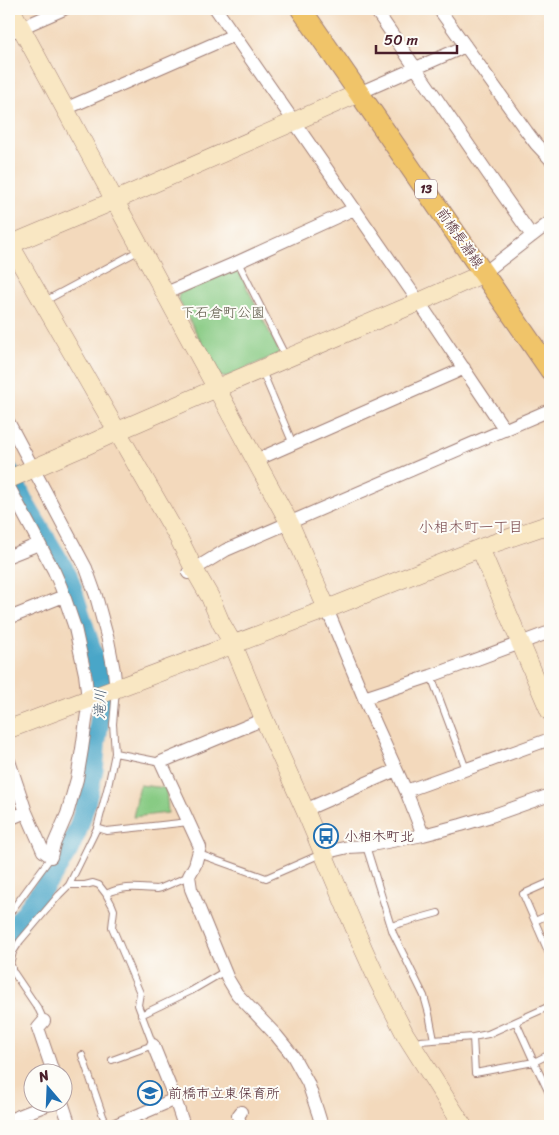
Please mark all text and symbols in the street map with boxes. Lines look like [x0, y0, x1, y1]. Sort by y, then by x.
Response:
scale bar [376, 22, 458, 54]
text: 50 m [384, 27, 419, 53]
road number: 13 [415, 180, 437, 198]
street label: 前橋長瀞線 [430, 202, 490, 274]
park label: 下石倉町公園 [181, 300, 265, 325]
district label: 小相木町一丁目 [418, 514, 524, 540]
water label: 滝川 [86, 689, 114, 719]
bus stop icon: 小相木町北 [313, 823, 339, 849]
place label: 小相木町北 [344, 824, 414, 849]
north arrow [22, 1062, 72, 1112]
text: N [34, 1063, 53, 1090]
school or university icon: 前橋市立東保育所 [137, 1080, 163, 1106]
place label: 前橋市立東保育所 [168, 1081, 280, 1106]

